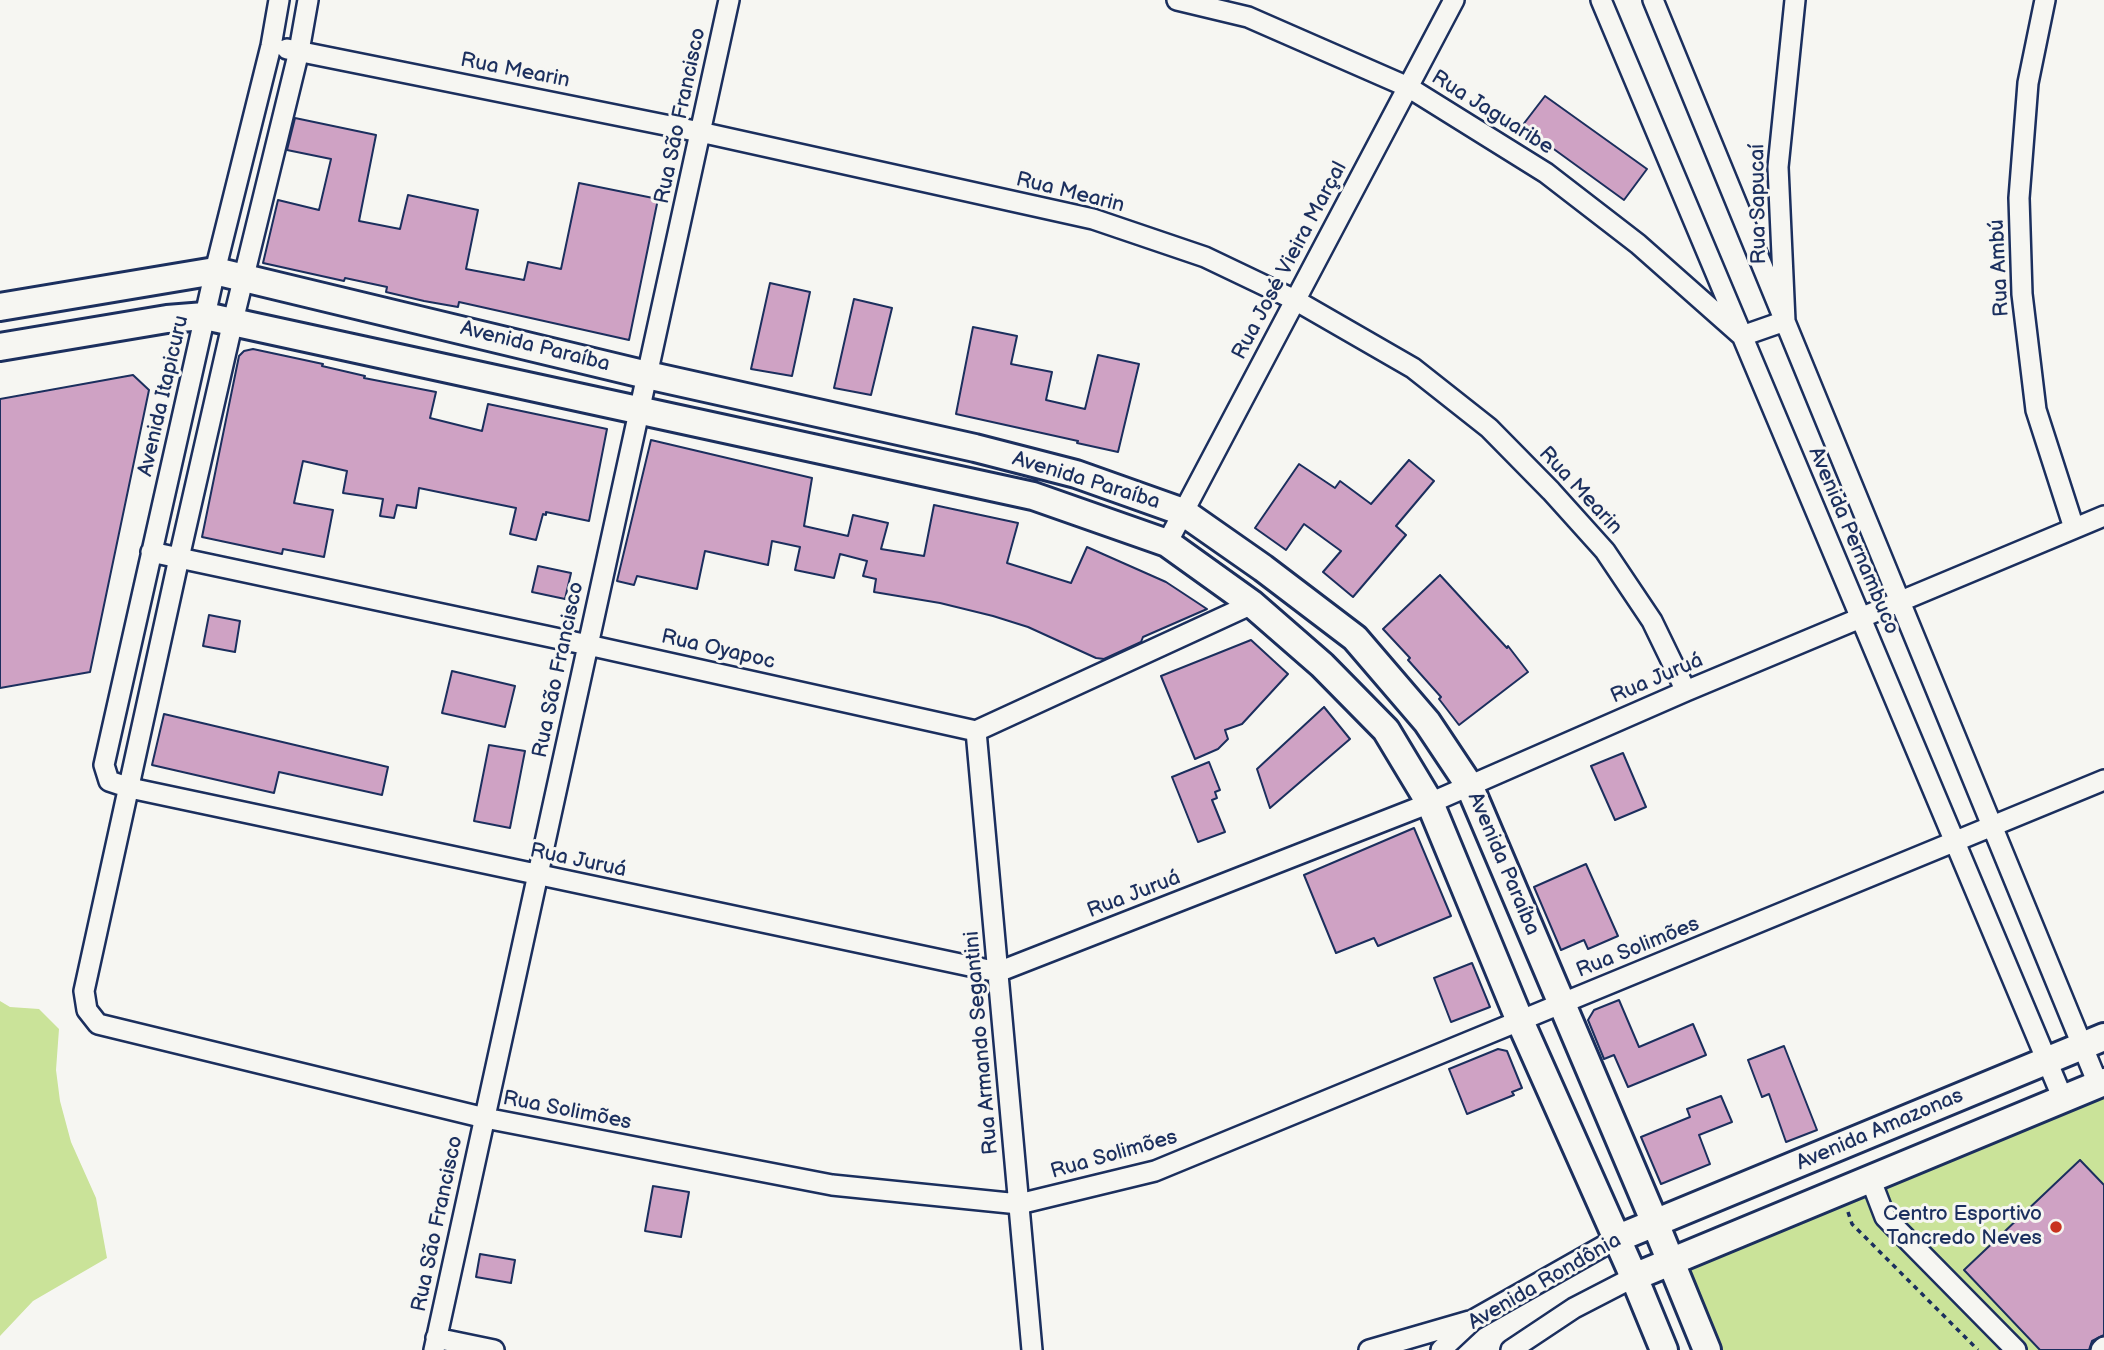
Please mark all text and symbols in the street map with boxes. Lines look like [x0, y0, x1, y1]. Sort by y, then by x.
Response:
street label: Rua São Francisco [650, 26, 712, 206]
street label: Rua Mearin [458, 48, 572, 94]
street label: Rua Jaguaribe [1426, 65, 1558, 161]
street label: Rua Sapucaí [1745, 144, 1773, 264]
street label: Rua José Vieira Marçal [1227, 158, 1353, 364]
street label: Rua Mearin [1013, 167, 1127, 219]
street label: Rua Ambú [1985, 219, 2015, 317]
street label: Avenida Itapicuru [133, 313, 195, 479]
street label: Avenida Paraíba [458, 316, 612, 378]
street label: Rua Mearin [1533, 442, 1627, 540]
street label: Avenida Pernambuco [1802, 444, 1904, 638]
street label: Avenida Paraíba [1009, 447, 1163, 515]
street label: Rua São Francisco [528, 580, 590, 760]
street label: Rua Oyapoc [659, 625, 777, 675]
street label: Rua Juruá [1607, 648, 1707, 710]
street label: Avenida Paraíba [1462, 789, 1544, 939]
street label: Rua Juruá [527, 838, 629, 884]
street label: Rua Juruá [1084, 866, 1184, 924]
street label: Rua Solimões [1573, 912, 1703, 984]
street label: Rua Armando Segantini [960, 930, 1004, 1156]
street label: Avenida Amazonas [1793, 1083, 1967, 1177]
street label: Rua Solimões [501, 1086, 633, 1136]
street label: Rua Solimões [1048, 1125, 1180, 1185]
street label: Rua São Francisco [407, 1134, 469, 1314]
place label: Centro Esportivo Tancredo Neves [1883, 1202, 2042, 1252]
marker: Centro Esportivo Tancredo Neves [2048, 1219, 2064, 1235]
street label: Avenida Rondônia [1464, 1228, 1626, 1336]

